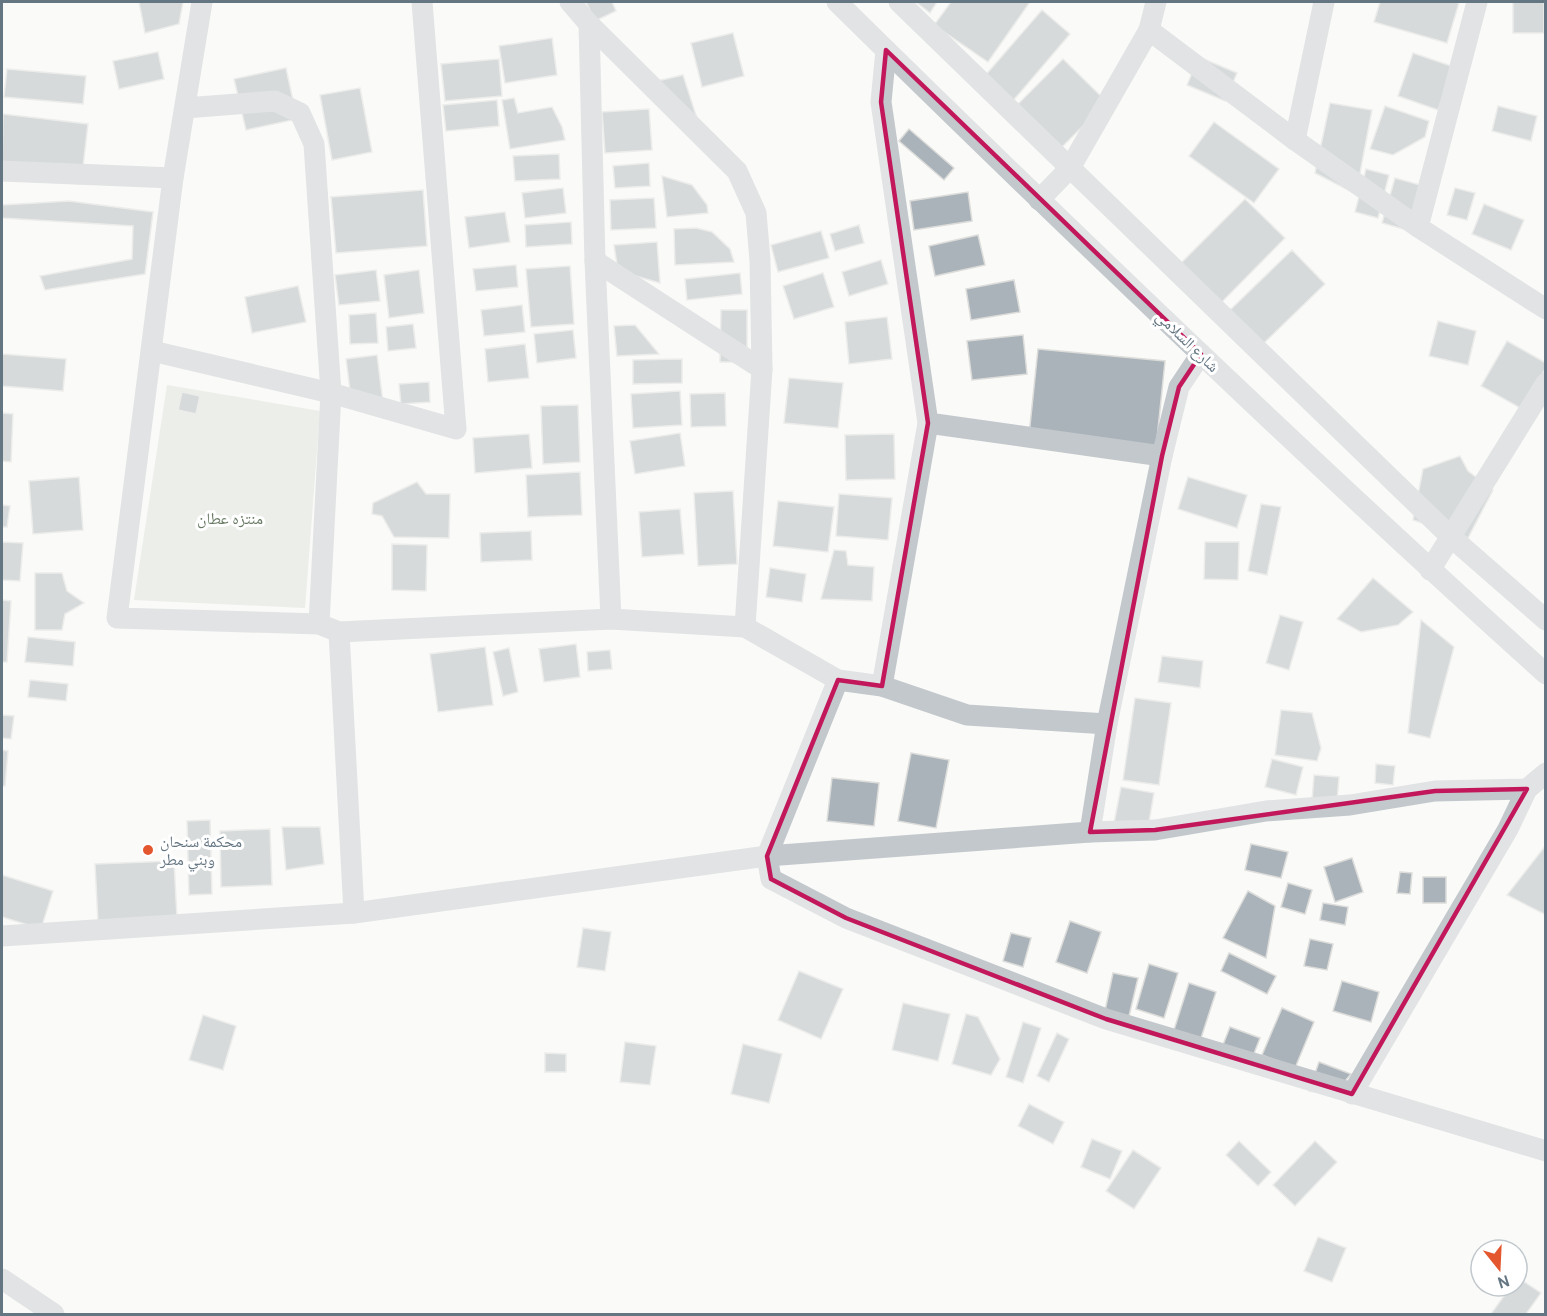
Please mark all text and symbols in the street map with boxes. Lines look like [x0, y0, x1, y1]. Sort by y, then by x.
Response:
street label: شارع السلامي [1150, 307, 1223, 378]
park label: منتزه عطان [197, 509, 263, 529]
place label: محكمة سنحان وبني مطر [159, 832, 242, 872]
marker: محكمة سنحان وبني مطر [141, 843, 155, 857]
north arrow [1469, 1238, 1529, 1298]
text: N [1495, 1271, 1512, 1293]

